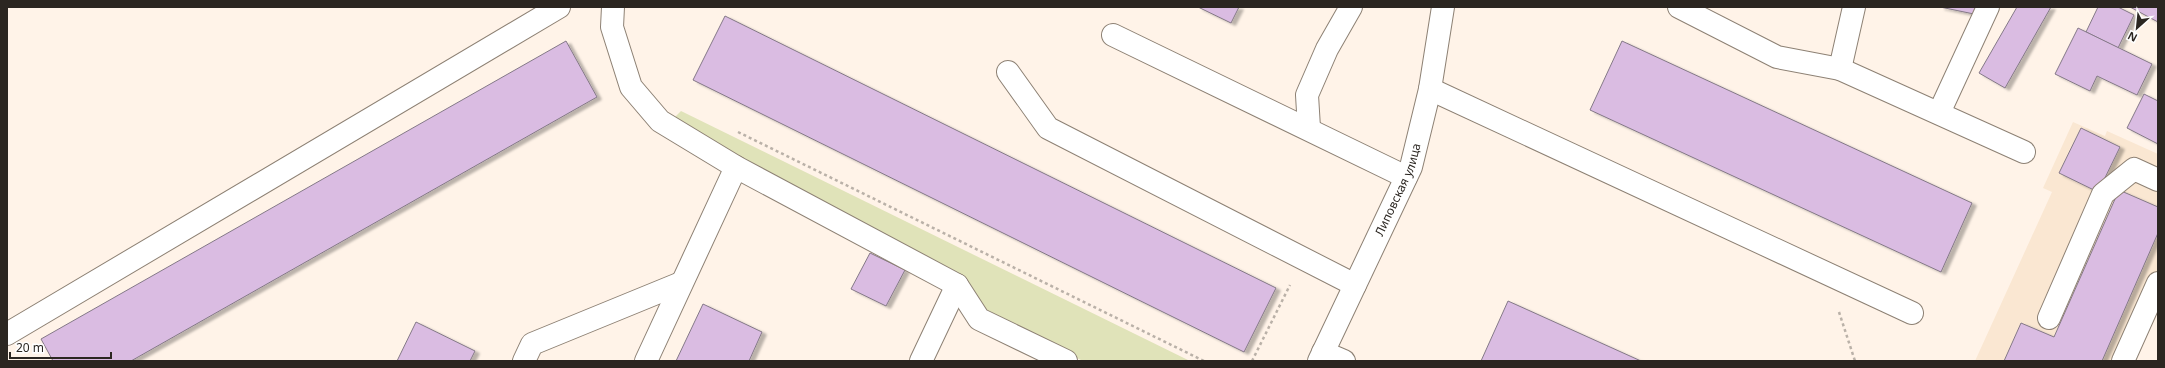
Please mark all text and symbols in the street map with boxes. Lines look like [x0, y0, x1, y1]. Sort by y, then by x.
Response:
north arrow [2117, 8, 2157, 48]
text: N [2125, 29, 2140, 46]
street label: Липовская улица [1370, 141, 1425, 239]
scale bar [10, 334, 111, 360]
text: 20 m [16, 339, 44, 356]

